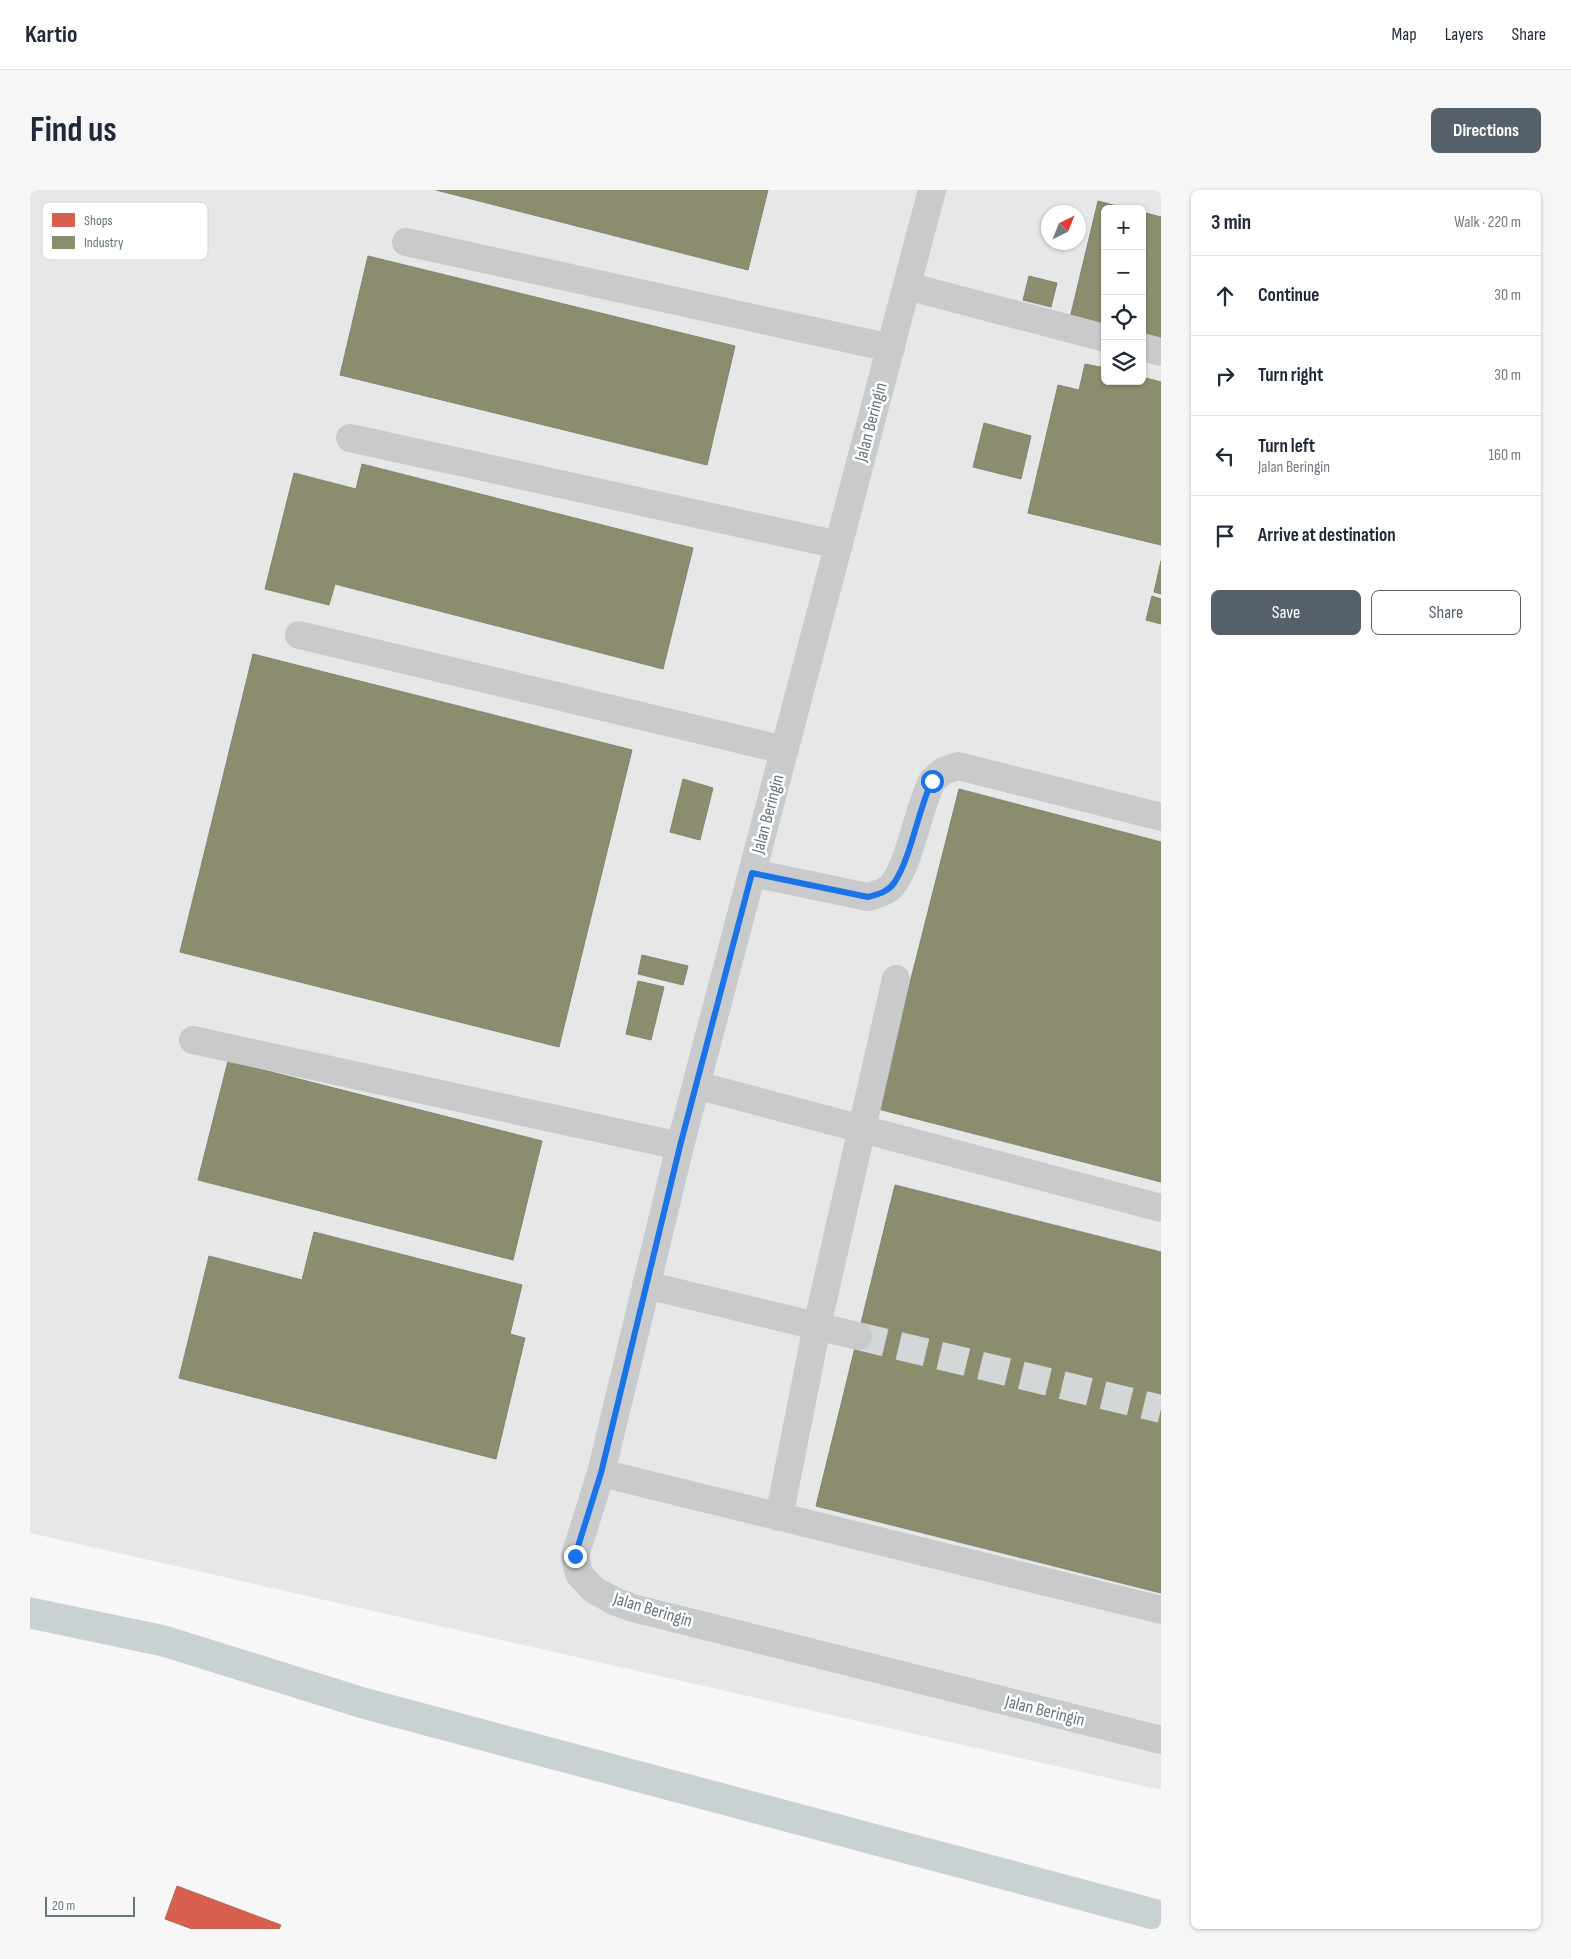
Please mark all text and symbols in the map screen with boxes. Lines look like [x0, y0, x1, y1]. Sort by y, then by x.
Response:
text: Kartio [25, 20, 77, 49]
text: Map [1392, 24, 1417, 45]
text: Layers [1445, 24, 1484, 45]
text: Share [1512, 24, 1546, 45]
button: Directions [1431, 108, 1541, 153]
text: Find us [30, 109, 117, 152]
legend [42, 202, 208, 260]
north arrow [1041, 205, 1086, 250]
map controls [1101, 205, 1146, 385]
button: + [1101, 205, 1146, 250]
text: 3 min [1211, 210, 1251, 235]
text: Shops [84, 212, 113, 229]
text: Walk · 220 m [1454, 213, 1521, 232]
text: Industry [84, 234, 124, 251]
button: − [1101, 250, 1146, 295]
icon: ahead [1211, 282, 1239, 310]
text: Continue [1258, 284, 1319, 307]
text: 30 m [1494, 286, 1521, 305]
button: locate [1101, 295, 1146, 340]
button: layers [1101, 340, 1146, 385]
icon: right [1211, 362, 1239, 390]
text: Turn right [1258, 364, 1323, 387]
text: 30 m [1494, 366, 1521, 385]
street label: Jalan Beringin [850, 380, 892, 465]
text: Turn left [1258, 435, 1315, 458]
icon: left [1211, 442, 1239, 470]
text: 160 m [1488, 446, 1521, 465]
text: Jalan Beringin [1258, 458, 1330, 477]
icon: arrive [1211, 522, 1239, 550]
text: Arrive at destination [1258, 524, 1396, 547]
button: Save [1211, 590, 1361, 635]
button: Share [1371, 590, 1521, 635]
route start [921, 770, 944, 793]
street label: Jalan Beringin [747, 772, 789, 857]
route end [564, 1545, 587, 1568]
street label: Jalan Beringin [610, 1588, 695, 1632]
street label: Jalan Beringin [1002, 1691, 1087, 1731]
scale bar [45, 1894, 135, 1917]
text: 20 m [52, 1897, 75, 1914]

